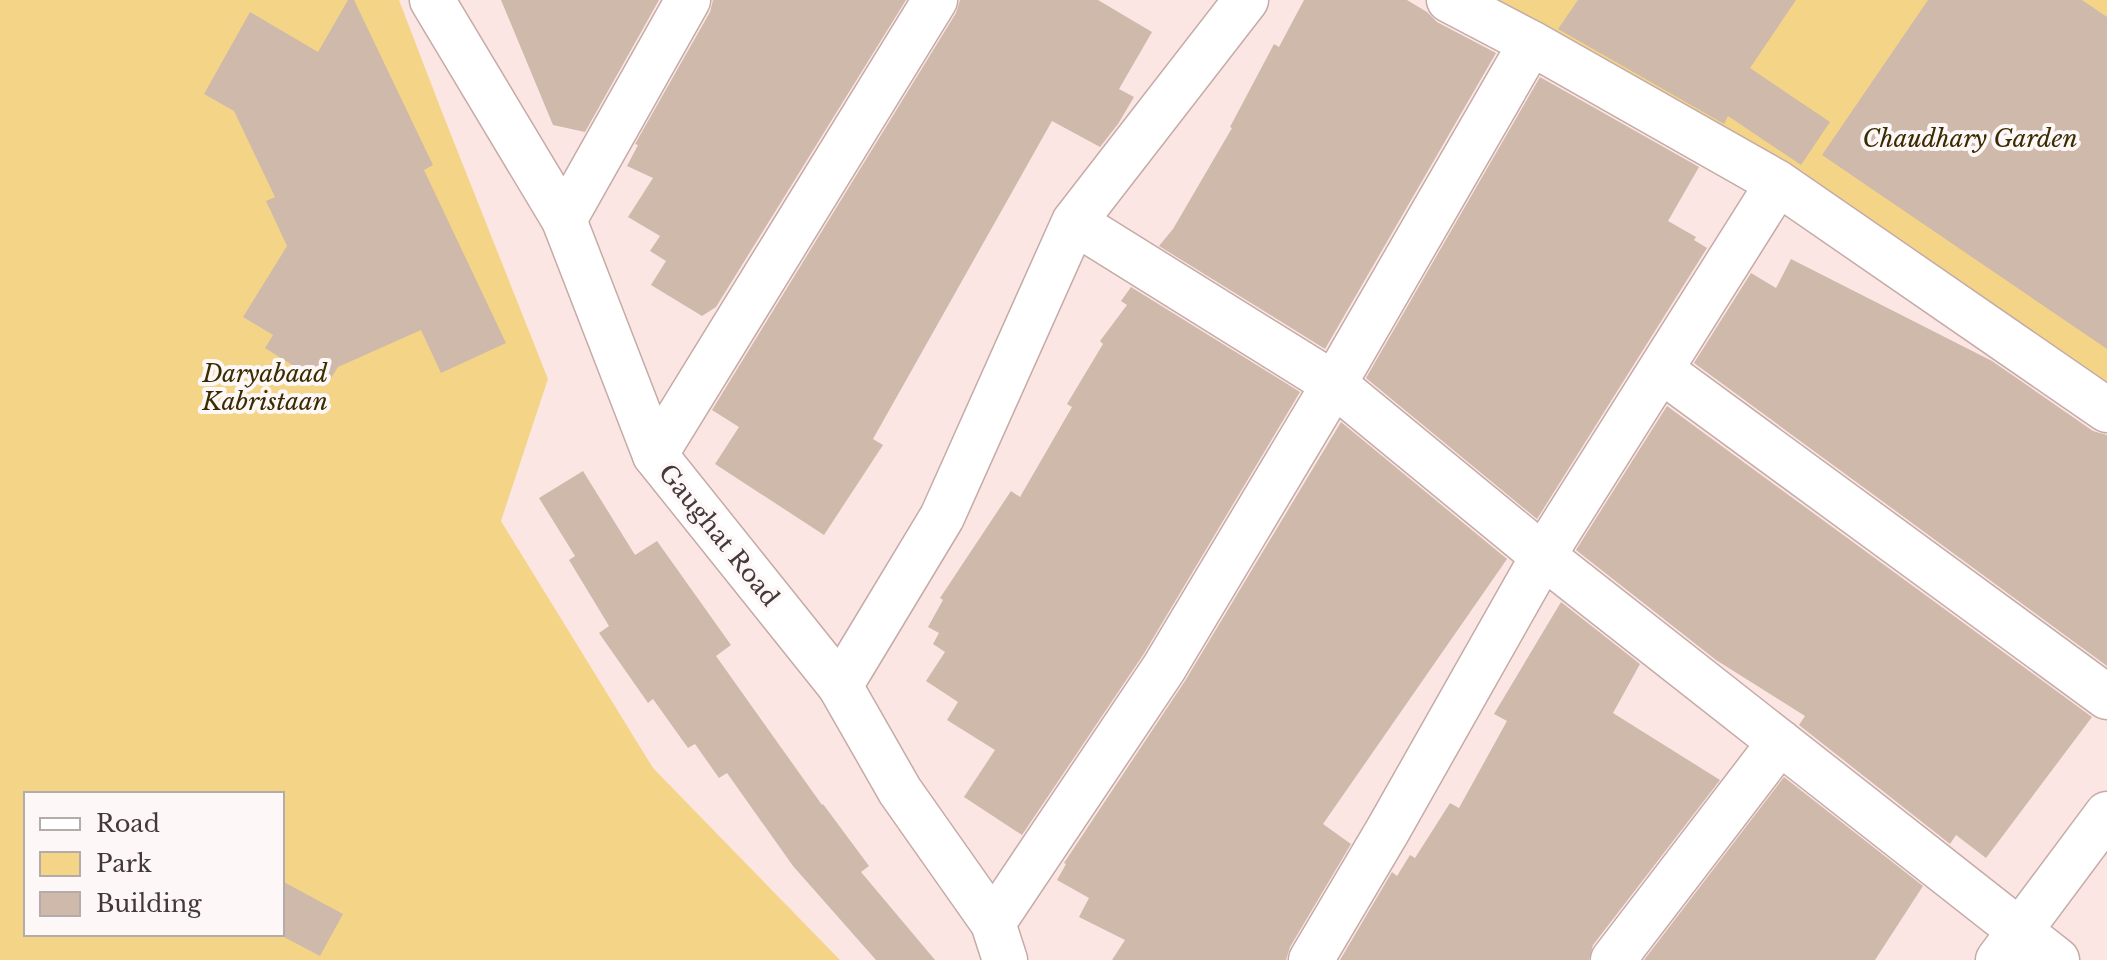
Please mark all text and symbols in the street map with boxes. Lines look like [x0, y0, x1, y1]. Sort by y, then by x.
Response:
park label: Chaudhary Garden [1863, 124, 2077, 153]
park label: Daryabaad Kabristaan [201, 359, 328, 416]
street label: Gaughat Road [653, 458, 785, 612]
legend [24, 792, 284, 936]
text: Road [96, 809, 160, 838]
text: Park [96, 849, 152, 878]
text: Building [96, 889, 202, 918]

